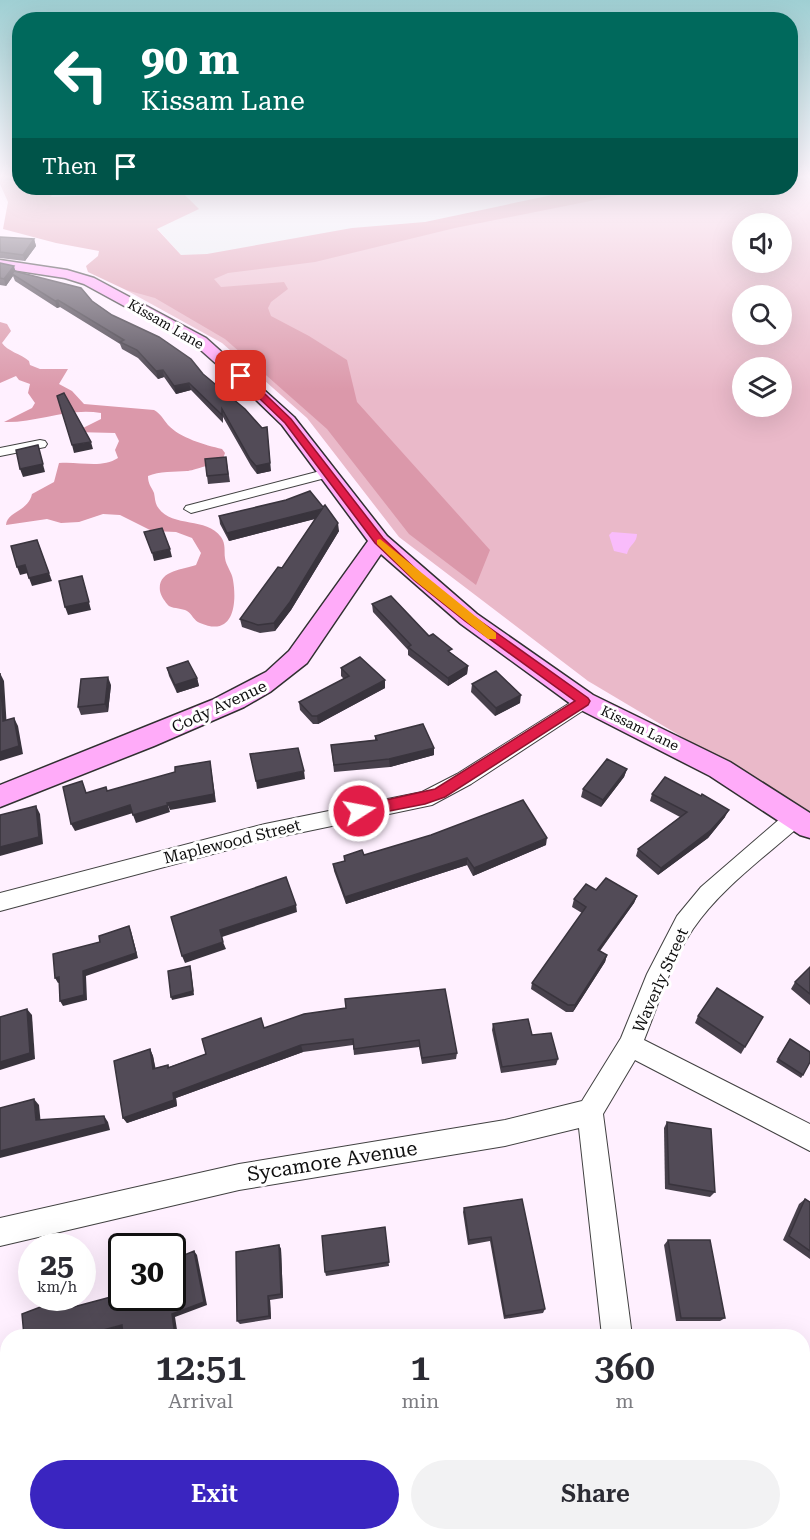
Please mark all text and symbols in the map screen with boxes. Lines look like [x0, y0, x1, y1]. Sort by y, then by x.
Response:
text: 90 m [141, 35, 239, 84]
icon: left [42, 36, 120, 114]
text: Kissam Lane [141, 85, 305, 117]
icon: arrive [109, 150, 142, 183]
text: Then [42, 154, 97, 179]
map controls [732, 213, 792, 417]
button: sound [732, 213, 792, 273]
button: search [732, 285, 792, 345]
street label: Kissam Lane [125, 296, 207, 352]
pin [215, 350, 266, 401]
button: layers [732, 357, 792, 417]
icon: arrive [224, 359, 257, 392]
street label: Cody Avenue [169, 676, 270, 737]
street label: Kissam Lane [598, 702, 682, 754]
position arrow [327, 779, 391, 843]
street label: Maplewood Street [162, 815, 303, 868]
street label: Waverly Street [629, 925, 692, 1035]
street label: Sycamore Avenue [245, 1136, 419, 1186]
speed limit sign: 30 [108, 1233, 186, 1311]
text: 25 [40, 1247, 74, 1282]
text: km/h [37, 1278, 77, 1296]
text: 12:51 [155, 1347, 246, 1389]
text: 1 [410, 1347, 430, 1389]
text: 360 [594, 1347, 655, 1389]
text: Arrival [168, 1389, 233, 1413]
text: min [402, 1389, 439, 1413]
text: m [615, 1389, 634, 1413]
button: Exit [30, 1460, 399, 1529]
button: Share [411, 1460, 780, 1529]

